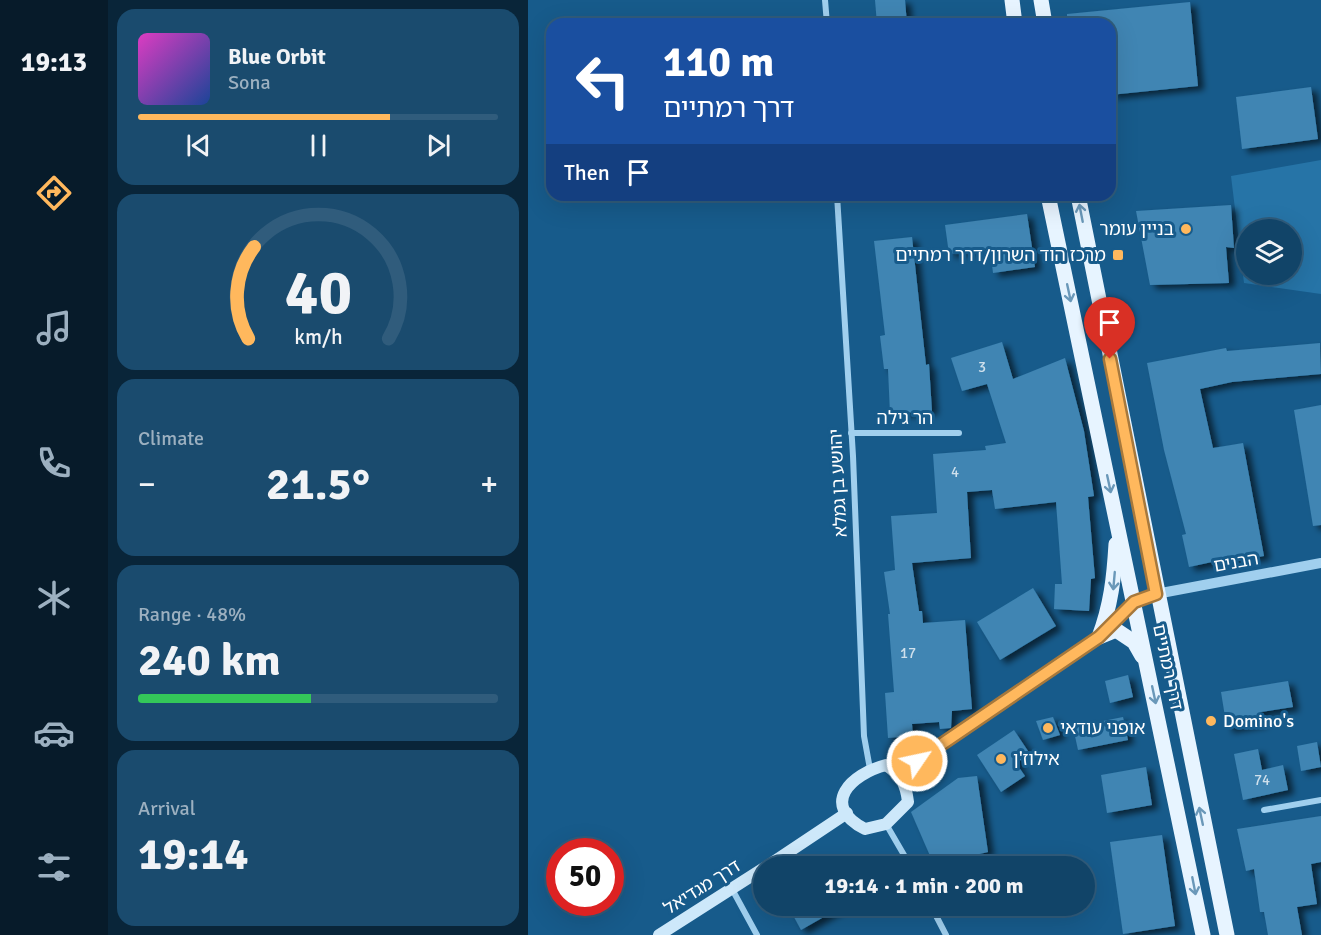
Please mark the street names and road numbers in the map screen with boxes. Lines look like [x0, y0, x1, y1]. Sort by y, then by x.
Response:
street label: הר גילה [877, 407, 933, 429]
street label: יהושע בן גמלא [824, 428, 852, 538]
street label: הבנים [1212, 547, 1260, 577]
street label: דרך רמתיים [1148, 622, 1188, 712]
street label: דרך מגדיאל [660, 855, 745, 919]

